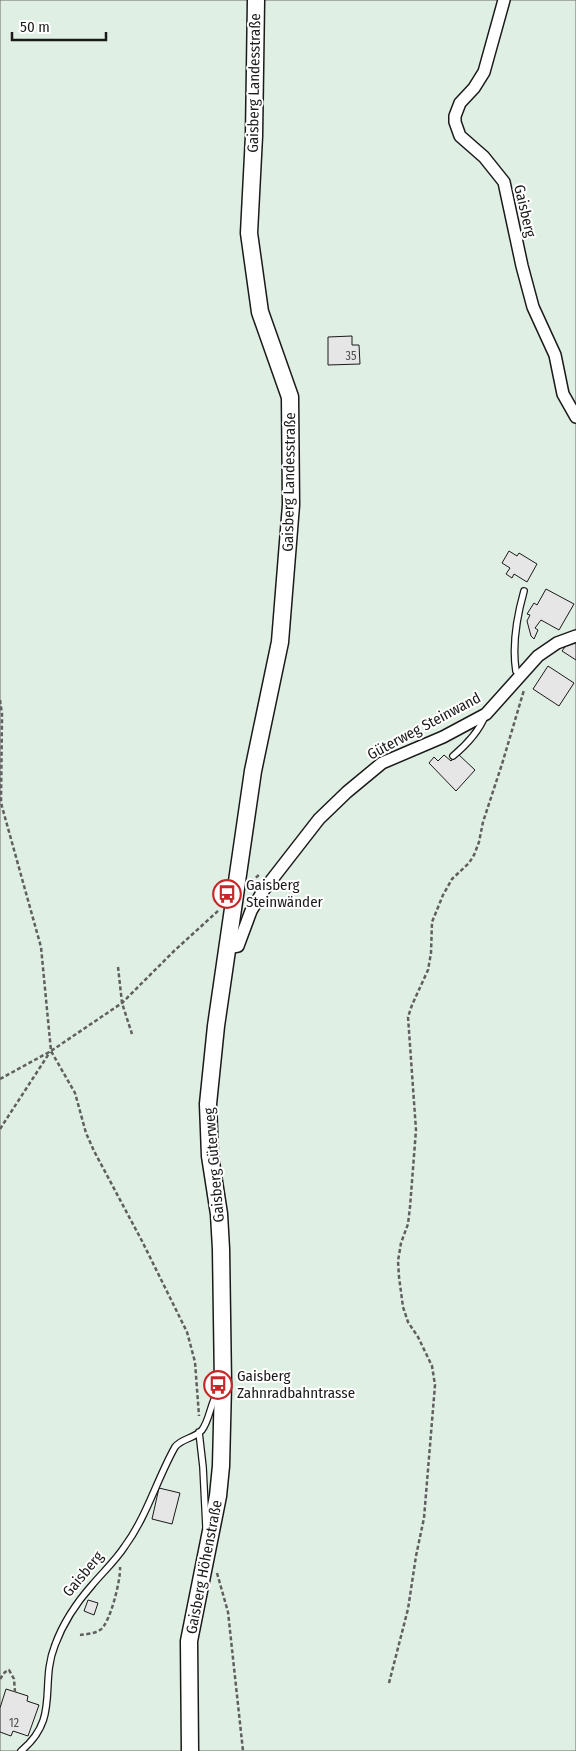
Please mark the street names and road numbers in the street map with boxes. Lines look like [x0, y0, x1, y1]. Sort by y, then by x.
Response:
street label: Gaisberg Landesstraße [244, 13, 264, 153]
street label: Gaisberg [510, 183, 540, 239]
street label: Gaisberg Landesstraße [279, 412, 299, 552]
street label: Güterweg Steinwand [364, 689, 484, 763]
street label: Gaisberg Güterweg [200, 1107, 228, 1223]
street label: Gaisberg Höhenstraße [182, 1498, 226, 1636]
street label: Gaisberg [59, 1548, 107, 1600]

